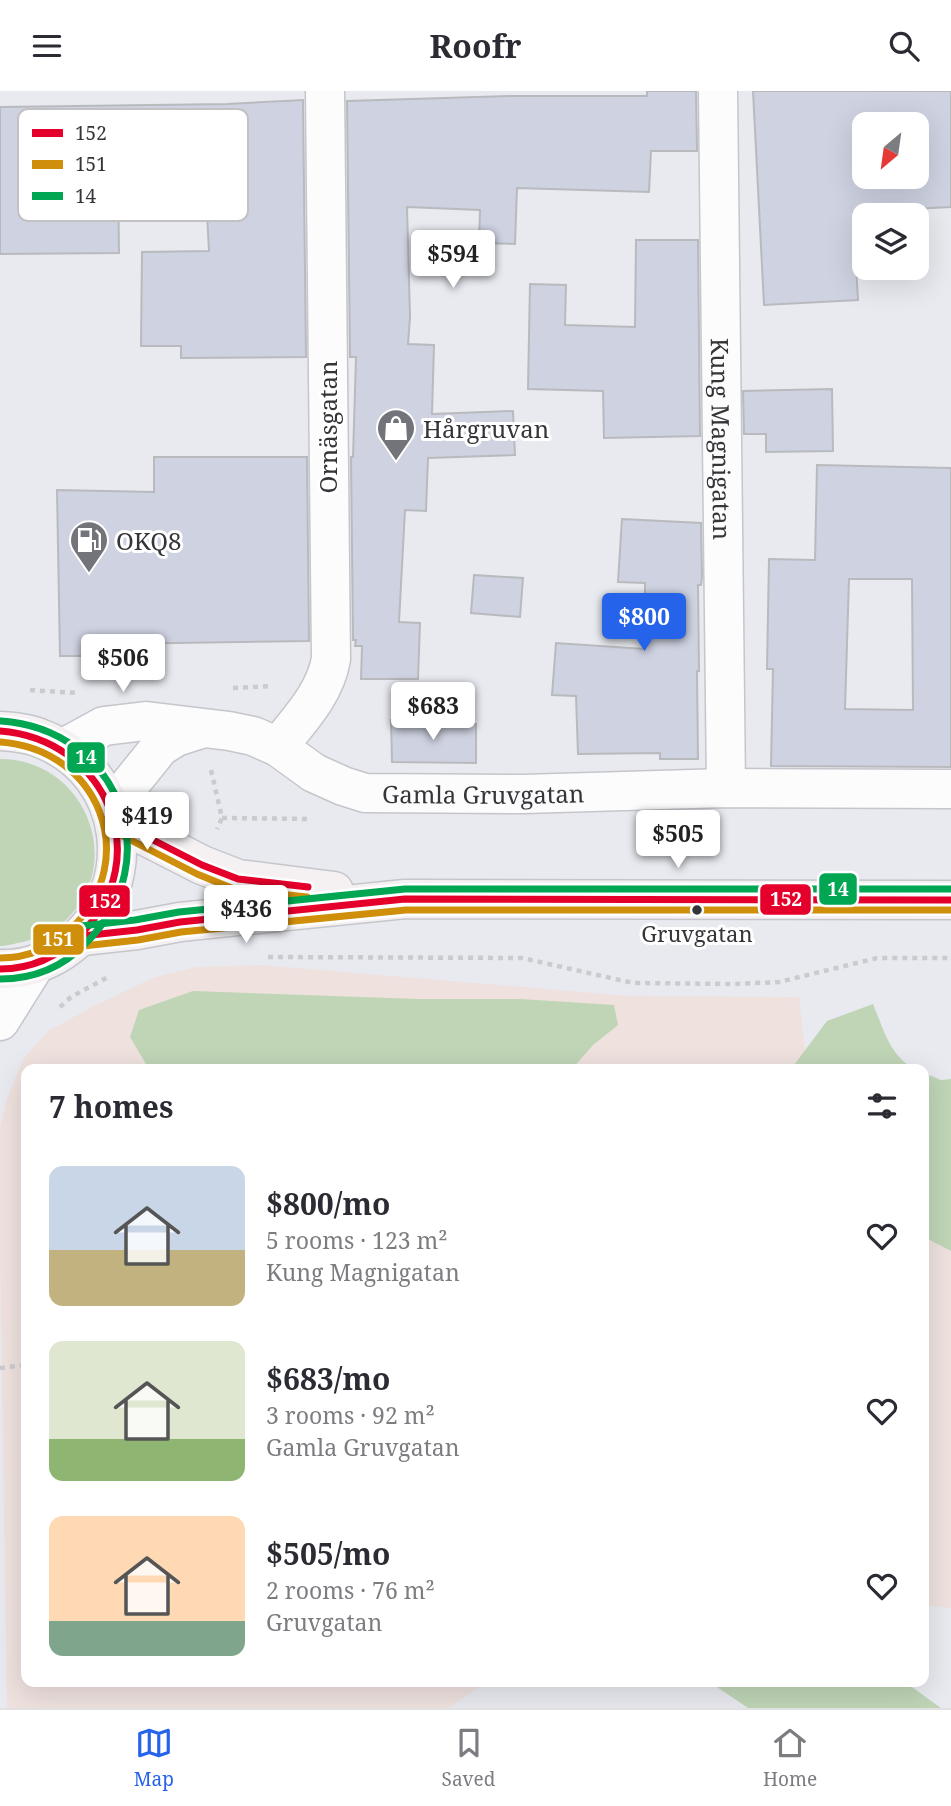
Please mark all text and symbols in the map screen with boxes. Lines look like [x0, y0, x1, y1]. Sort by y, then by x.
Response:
text: Roofr [430, 24, 521, 67]
icon: menu [28, 27, 66, 65]
icon: search [885, 27, 923, 65]
legend [18, 109, 248, 221]
north arrow [852, 112, 929, 189]
map controls [852, 112, 929, 280]
text: 152 [75, 120, 107, 146]
text: 151 [75, 151, 107, 177]
text: 14 [75, 183, 97, 209]
button: layers [852, 203, 929, 280]
pin: $594 [412, 231, 494, 290]
text: $594 [427, 237, 479, 269]
street label: Kung Magnigatan [704, 338, 740, 540]
street label: Ornäsgatan [311, 361, 344, 493]
shop icon: Hårgruvan [375, 407, 417, 462]
place label: Hårgruvan [423, 412, 549, 445]
fuel station icon: OKQ8 [68, 519, 110, 574]
place label: OKQ8 [116, 524, 181, 557]
pin: $800 [603, 594, 685, 653]
text: $800 [618, 600, 670, 632]
pin: $506 [82, 635, 164, 694]
text: $506 [97, 641, 149, 673]
pin: $683 [392, 683, 474, 742]
text: $683 [407, 689, 459, 721]
line badge: 14 [66, 741, 106, 774]
text: 14 [75, 744, 97, 770]
street label: Gamla Gruvgatan [382, 776, 585, 811]
pin: $419 [106, 793, 188, 852]
text: $419 [121, 799, 173, 831]
pin: $505 [637, 811, 719, 870]
text: $505 [652, 817, 704, 849]
line badge: 14 [818, 872, 858, 906]
text: 14 [827, 876, 849, 902]
line badge: 152 [759, 883, 812, 916]
line badge: 152 [78, 884, 131, 918]
pin: $436 [205, 885, 287, 945]
text: 152 [770, 886, 802, 912]
text: 152 [89, 888, 121, 914]
text: $436 [220, 892, 272, 924]
marker: Gruvgatan [690, 903, 704, 917]
place label: Gruvgatan [641, 918, 753, 948]
line badge: 151 [32, 923, 85, 956]
text: 151 [42, 926, 74, 952]
text: 7 homes [49, 1086, 173, 1127]
icon: filters [863, 1087, 901, 1125]
text: $800/mo [266, 1183, 390, 1224]
icon: home [105, 1194, 189, 1278]
icon: heart [863, 1217, 901, 1255]
text: 5 rooms · 123 m² [266, 1224, 448, 1256]
text: Kung Magnigatan [266, 1256, 460, 1288]
text: $683/mo [266, 1358, 390, 1399]
icon: home [105, 1369, 189, 1453]
icon: heart [863, 1392, 901, 1430]
text: 3 rooms · 92 m² [266, 1399, 435, 1431]
text: Gamla Gruvgatan [266, 1431, 460, 1463]
text: $505/mo [266, 1533, 390, 1574]
icon: home [105, 1544, 189, 1628]
icon: heart [863, 1567, 901, 1605]
text: 2 rooms · 76 m² [266, 1574, 435, 1606]
text: Gruvgatan [266, 1606, 382, 1638]
tab: Map [134, 1724, 174, 1792]
tab: Saved [442, 1724, 495, 1792]
tab: Home [763, 1724, 817, 1792]

